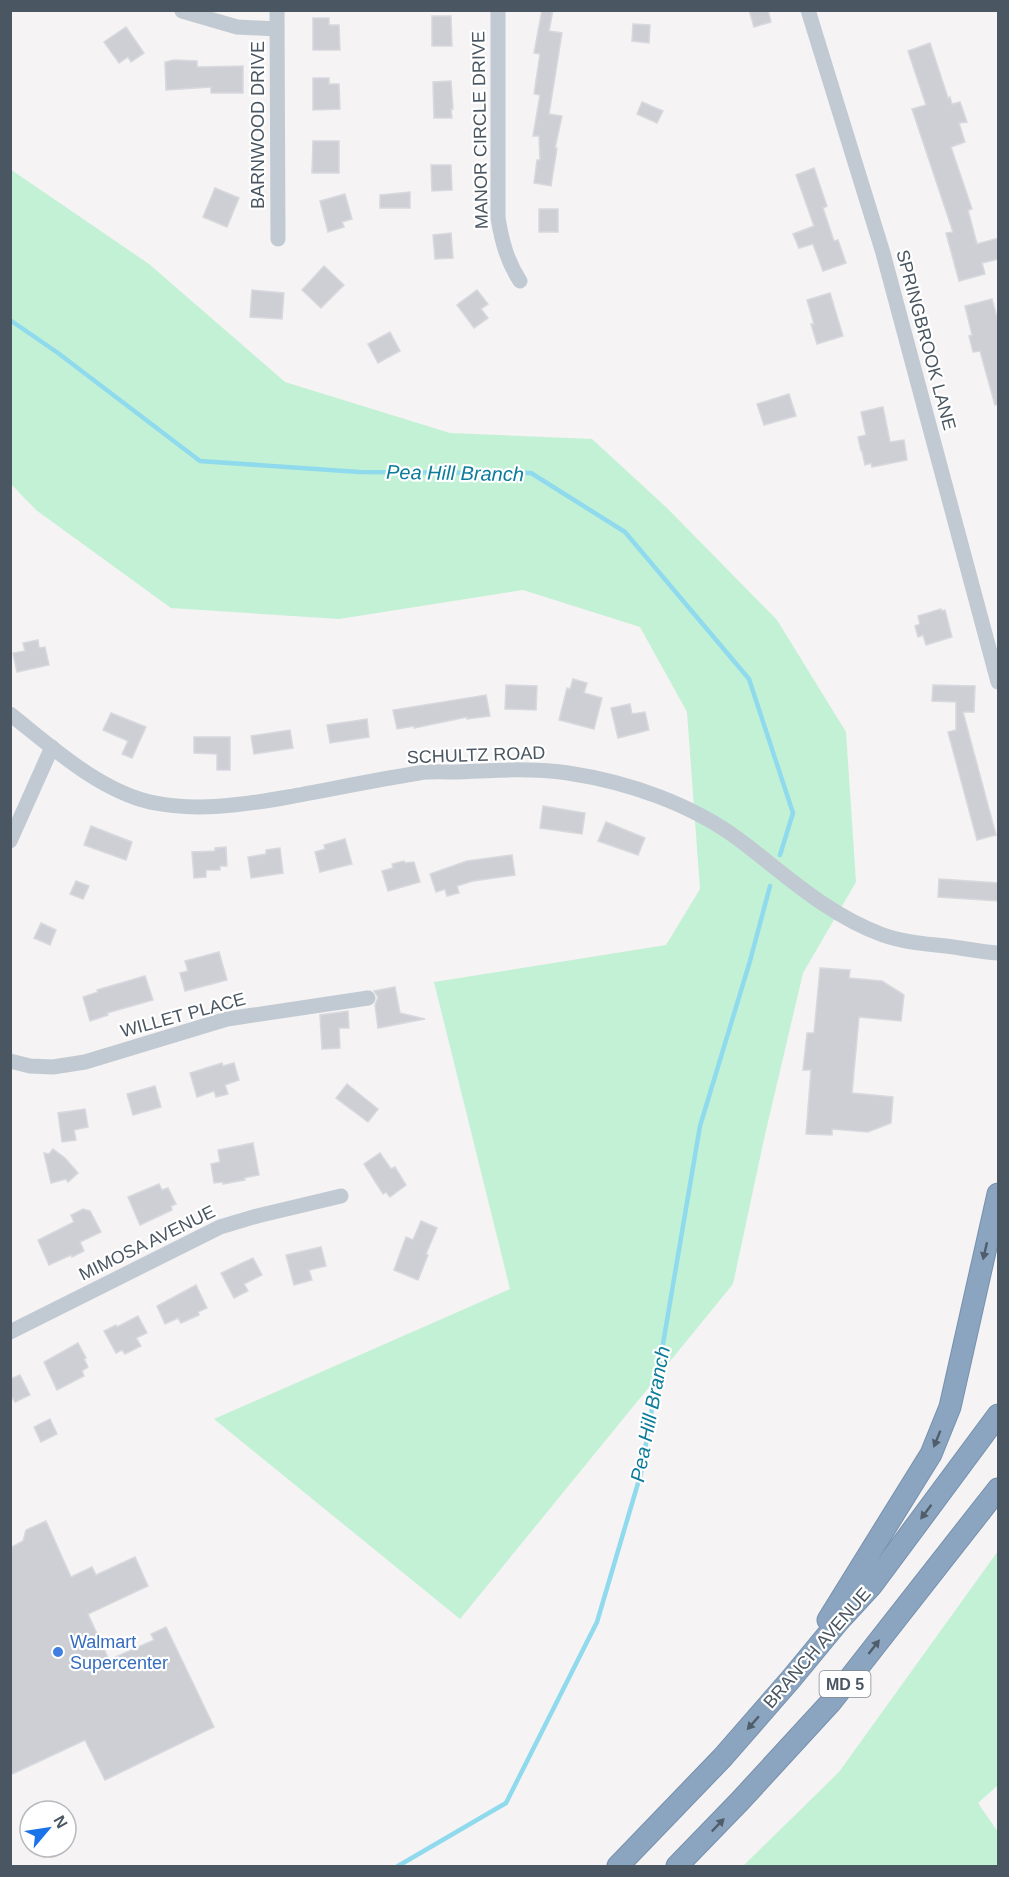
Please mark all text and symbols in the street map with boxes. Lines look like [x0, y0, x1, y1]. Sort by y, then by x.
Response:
street label: MANOR CIRCLE DRIVE [468, 31, 492, 229]
street label: BARNWOOD DRIVE [248, 41, 268, 209]
street label: SPRINGBROOK LANE [892, 248, 960, 432]
water label: Pea Hill Branch [386, 461, 524, 485]
street label: SCHULTZ ROAD [406, 743, 546, 767]
street label: WILLET PLACE [118, 989, 248, 1041]
street label: MIMOSA AVENUE [76, 1201, 218, 1285]
one-way arrow [980, 1242, 990, 1260]
water label: Pea Hill Branch [626, 1344, 674, 1484]
one-way arrow [932, 1431, 942, 1449]
one-way arrow [920, 1504, 932, 1520]
street label: BRANCH AVENUE [759, 1584, 875, 1712]
place label: Walmart Supercenter [70, 1632, 168, 1673]
one-way arrow [867, 1639, 880, 1655]
marker: Walmart Supercenter [51, 1645, 65, 1659]
road number: MD 5 [820, 1671, 870, 1697]
one-way arrow [747, 1715, 760, 1730]
north arrow [18, 1799, 78, 1859]
text: N [50, 1813, 71, 1831]
one-way arrow [710, 1818, 724, 1832]

